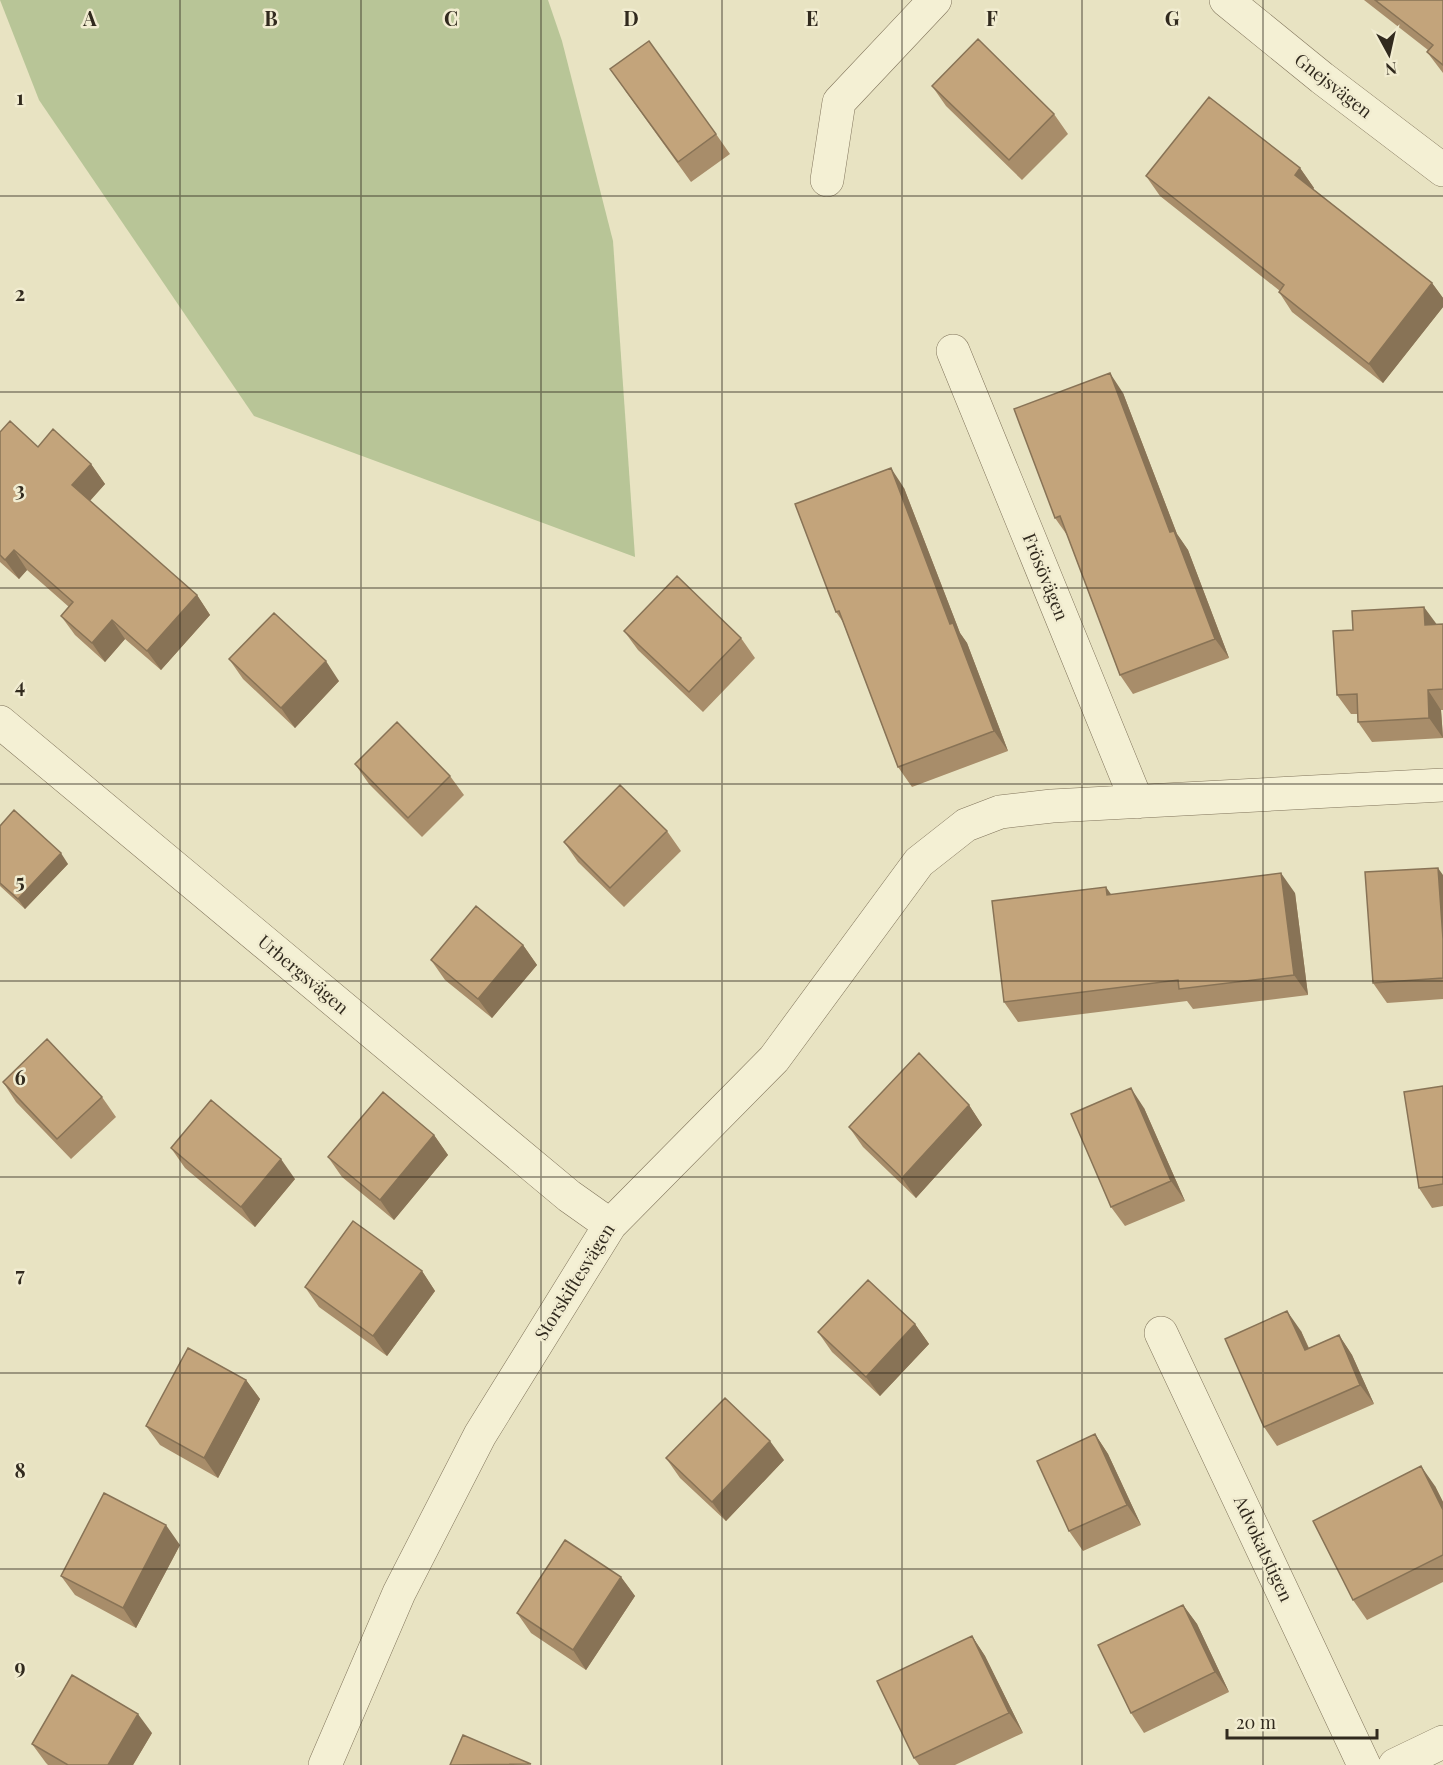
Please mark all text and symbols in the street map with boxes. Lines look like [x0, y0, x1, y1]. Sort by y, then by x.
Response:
text: A [82, 4, 97, 31]
text: B [264, 4, 278, 31]
text: C [444, 4, 458, 31]
text: D [623, 4, 639, 31]
text: E [806, 4, 818, 31]
text: F [986, 4, 998, 31]
text: G [1165, 4, 1180, 31]
north arrow [1359, 24, 1419, 84]
street label: Gnejsvägen [1290, 47, 1378, 123]
text: N [1384, 58, 1398, 81]
text: 1 [16, 83, 24, 110]
text: 2 [15, 279, 25, 306]
text: 3 [15, 475, 25, 502]
street label: Frösövägen [1017, 529, 1074, 624]
text: 4 [15, 671, 25, 698]
text: 5 [15, 867, 25, 894]
street label: Urbergsvägen [253, 929, 354, 1019]
text: 6 [14, 1063, 26, 1090]
street label: Storskiftesvägen [529, 1218, 620, 1344]
text: 7 [15, 1260, 25, 1287]
text: 8 [14, 1456, 26, 1483]
street label: Advokatstigen [1229, 1491, 1299, 1606]
text: 9 [14, 1652, 26, 1679]
scale bar [1227, 1702, 1377, 1740]
text: 20 m [1236, 1710, 1276, 1734]

